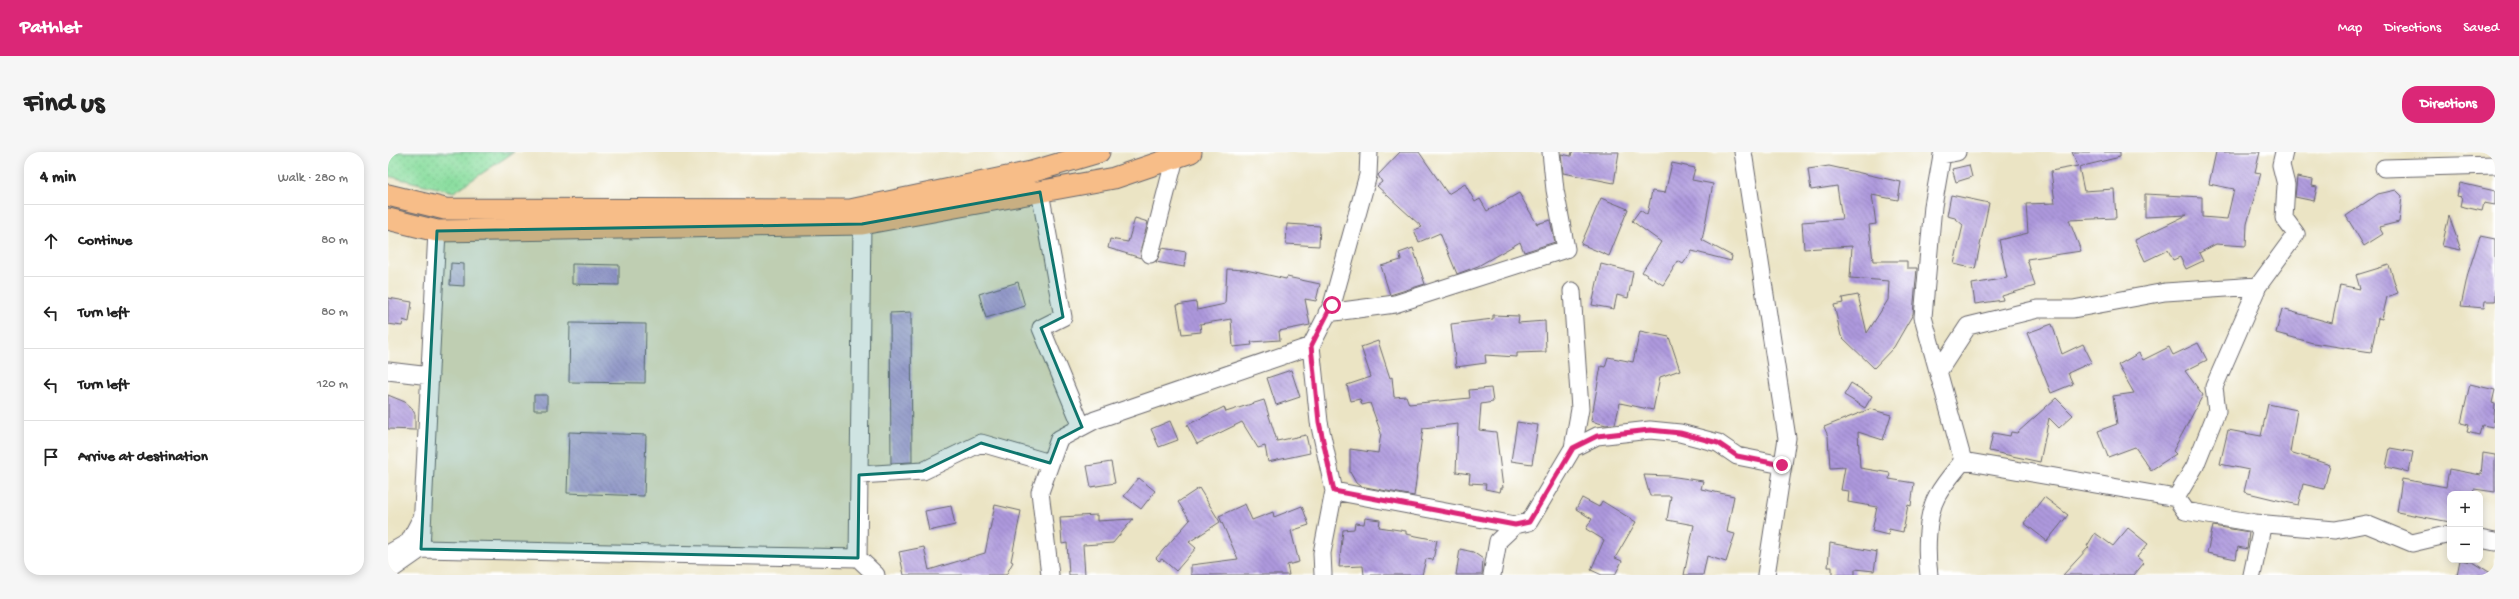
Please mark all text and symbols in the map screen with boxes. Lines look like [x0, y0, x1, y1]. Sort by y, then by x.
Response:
text: Pathlet [20, 17, 81, 40]
text: Map [2338, 20, 2362, 37]
text: Directions [2384, 20, 2441, 37]
text: Saved [2463, 20, 2499, 37]
button: Directions [2402, 86, 2495, 123]
text: Find us [24, 88, 104, 121]
text: 4 min [40, 168, 76, 188]
text: Walk · 280 m [278, 171, 348, 186]
icon: ahead [40, 230, 62, 252]
text: Continue [78, 232, 132, 250]
text: 80 m [321, 233, 348, 248]
route start [1323, 296, 1341, 314]
icon: left [40, 302, 62, 324]
text: Turn left [78, 304, 129, 322]
text: 80 m [321, 305, 348, 320]
icon: left [40, 374, 62, 396]
text: Turn left [78, 376, 129, 394]
text: 120 m [317, 377, 348, 392]
icon: arrive [40, 446, 62, 468]
text: Arrive at destination [78, 448, 208, 466]
route end [1773, 456, 1791, 474]
map controls [2447, 491, 2483, 563]
button: + [2447, 491, 2483, 527]
button: − [2447, 527, 2483, 563]

